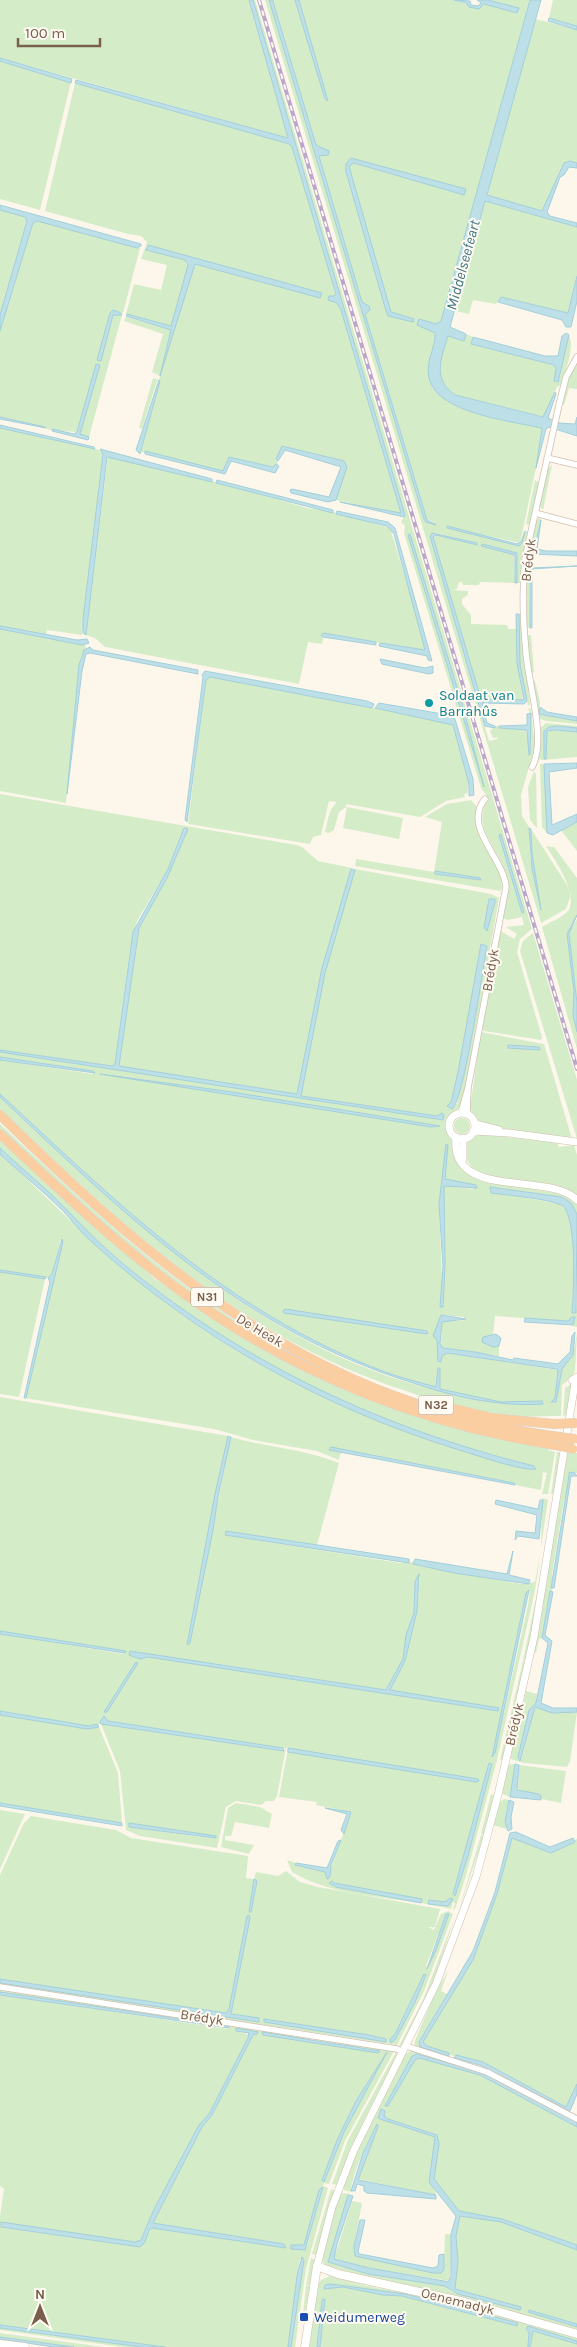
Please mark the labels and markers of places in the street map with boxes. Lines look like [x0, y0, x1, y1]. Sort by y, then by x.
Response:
place label: Soldaat van Barrahûs [439, 687, 515, 720]
marker: Soldaat van Barrahûs [423, 697, 435, 709]
place label: Weidumerweg [314, 2309, 405, 2326]
marker: Weidumerweg [298, 2311, 310, 2323]

